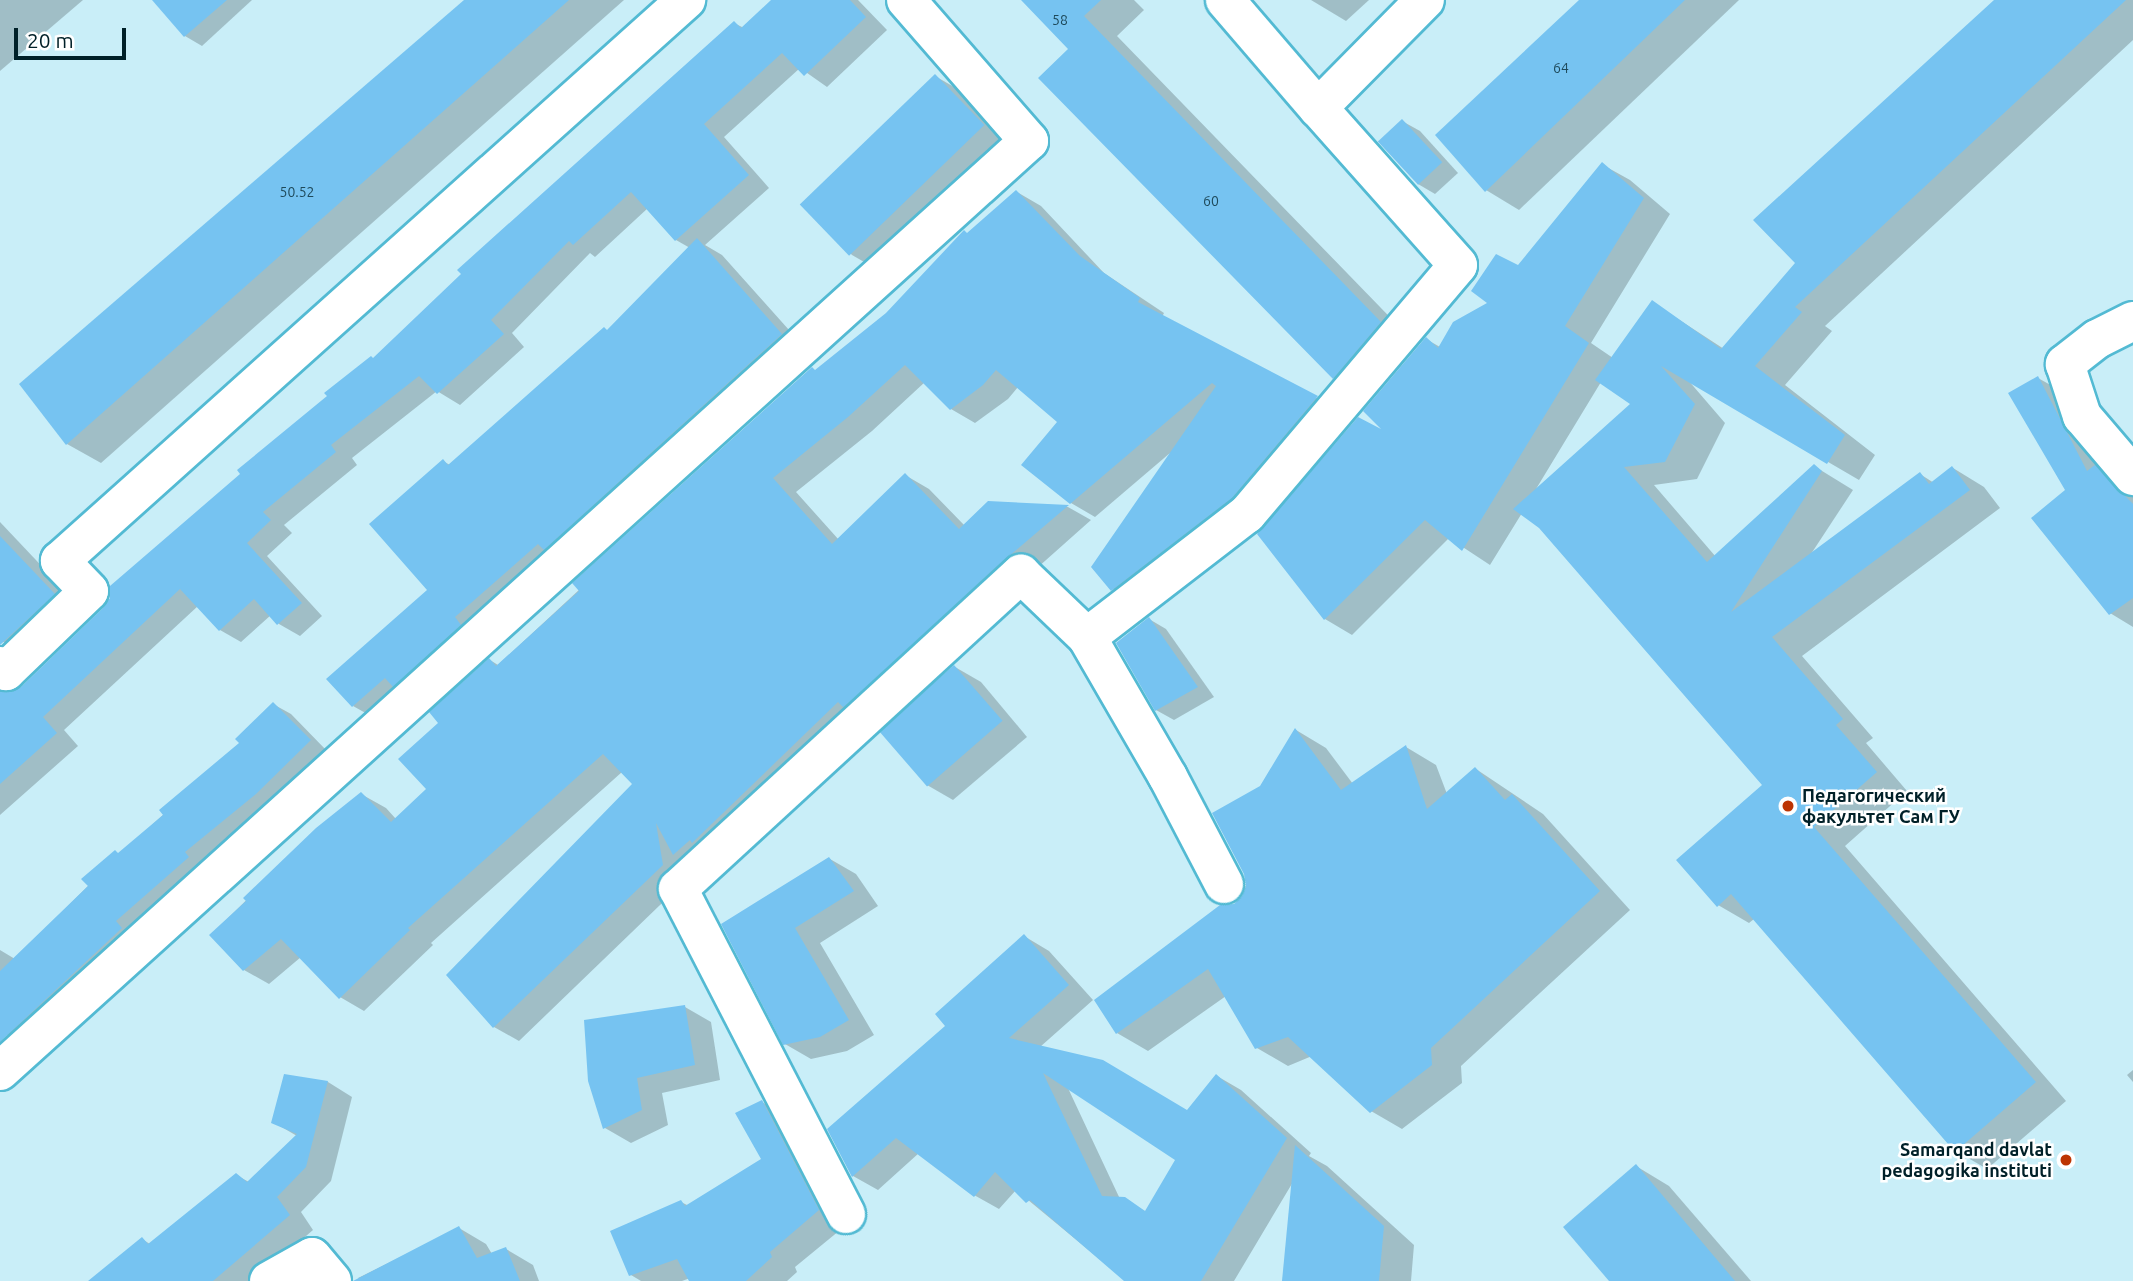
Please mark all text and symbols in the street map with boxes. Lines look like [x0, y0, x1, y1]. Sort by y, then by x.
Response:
house number: 58 [1052, 12, 1068, 28]
scale bar [18, 14, 130, 58]
text: 20 m [27, 28, 74, 52]
house number: 64 [1553, 60, 1569, 76]
house number: 50.52 [279, 184, 315, 200]
house number: 60 [1203, 193, 1219, 209]
place label: Педагогический факультет Сам ГУ [1802, 785, 1960, 828]
marker: Педагогический факультет Сам ГУ [1780, 798, 1796, 814]
place label: Samarqand davlat pedagogika instituti [1881, 1139, 2052, 1182]
marker: Samarqand davlat pedagogika instituti [2058, 1152, 2074, 1168]

